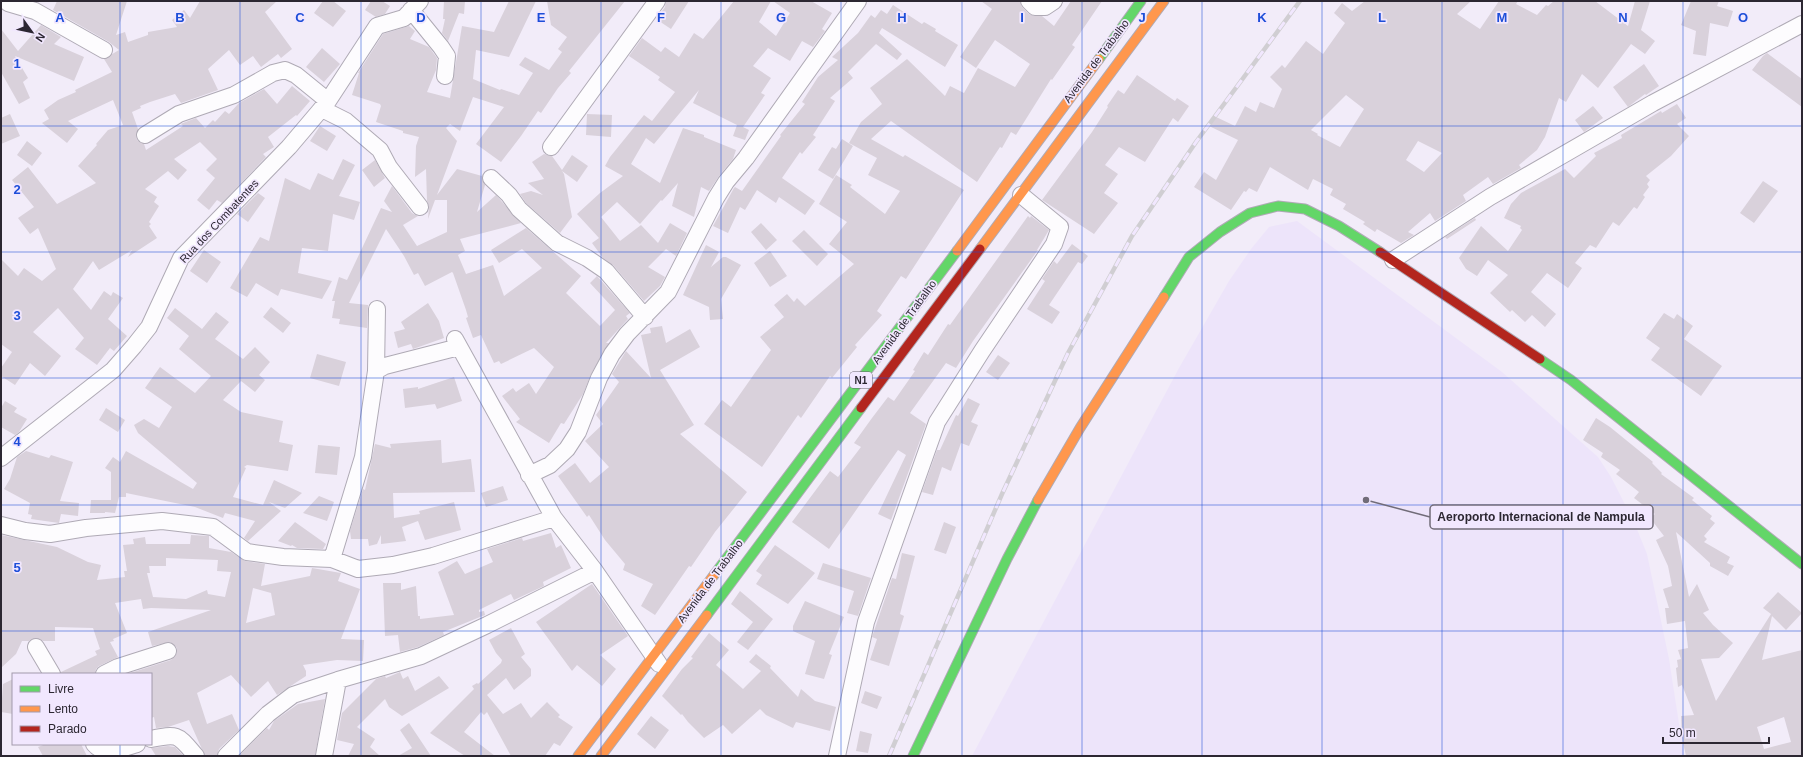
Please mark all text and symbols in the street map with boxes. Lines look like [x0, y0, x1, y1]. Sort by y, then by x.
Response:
text: A [55, 10, 65, 25]
text: B [175, 10, 185, 25]
text: C [295, 10, 305, 25]
text: D [416, 10, 426, 25]
text: E [537, 10, 546, 25]
text: F [657, 10, 665, 25]
text: G [776, 10, 786, 25]
text: H [897, 10, 907, 25]
text: I [1020, 10, 1024, 25]
text: J [1138, 10, 1146, 25]
text: K [1257, 10, 1267, 25]
text: L [1378, 10, 1386, 25]
text: M [1497, 10, 1507, 25]
text: N [1618, 10, 1628, 25]
text: O [1738, 10, 1748, 25]
north arrow [12, 12, 52, 52]
street label: Avenida de Trabalho [1061, 17, 1131, 105]
text: N [33, 31, 48, 44]
text: 1 [13, 56, 21, 71]
street label: Rua dos Combatentes [177, 177, 261, 265]
text: 2 [13, 182, 21, 197]
street label: Avenida de Trabalho [870, 278, 938, 366]
text: 3 [13, 308, 21, 323]
road number: N1 [850, 372, 872, 388]
text: 4 [13, 434, 21, 449]
callout: Aeroporto Internacional de Nampula [1430, 505, 1653, 529]
text: Aeroporto Internacional de Nampula [1437, 510, 1645, 524]
street label: Avenida de Trabalho [675, 537, 745, 625]
text: 5 [13, 560, 21, 575]
legend [12, 673, 152, 745]
text: Livre [48, 682, 74, 696]
text: Lento [48, 702, 78, 716]
scale bar [1663, 719, 1769, 745]
text: Parado [48, 722, 87, 736]
text: 50 m [1669, 726, 1696, 740]

